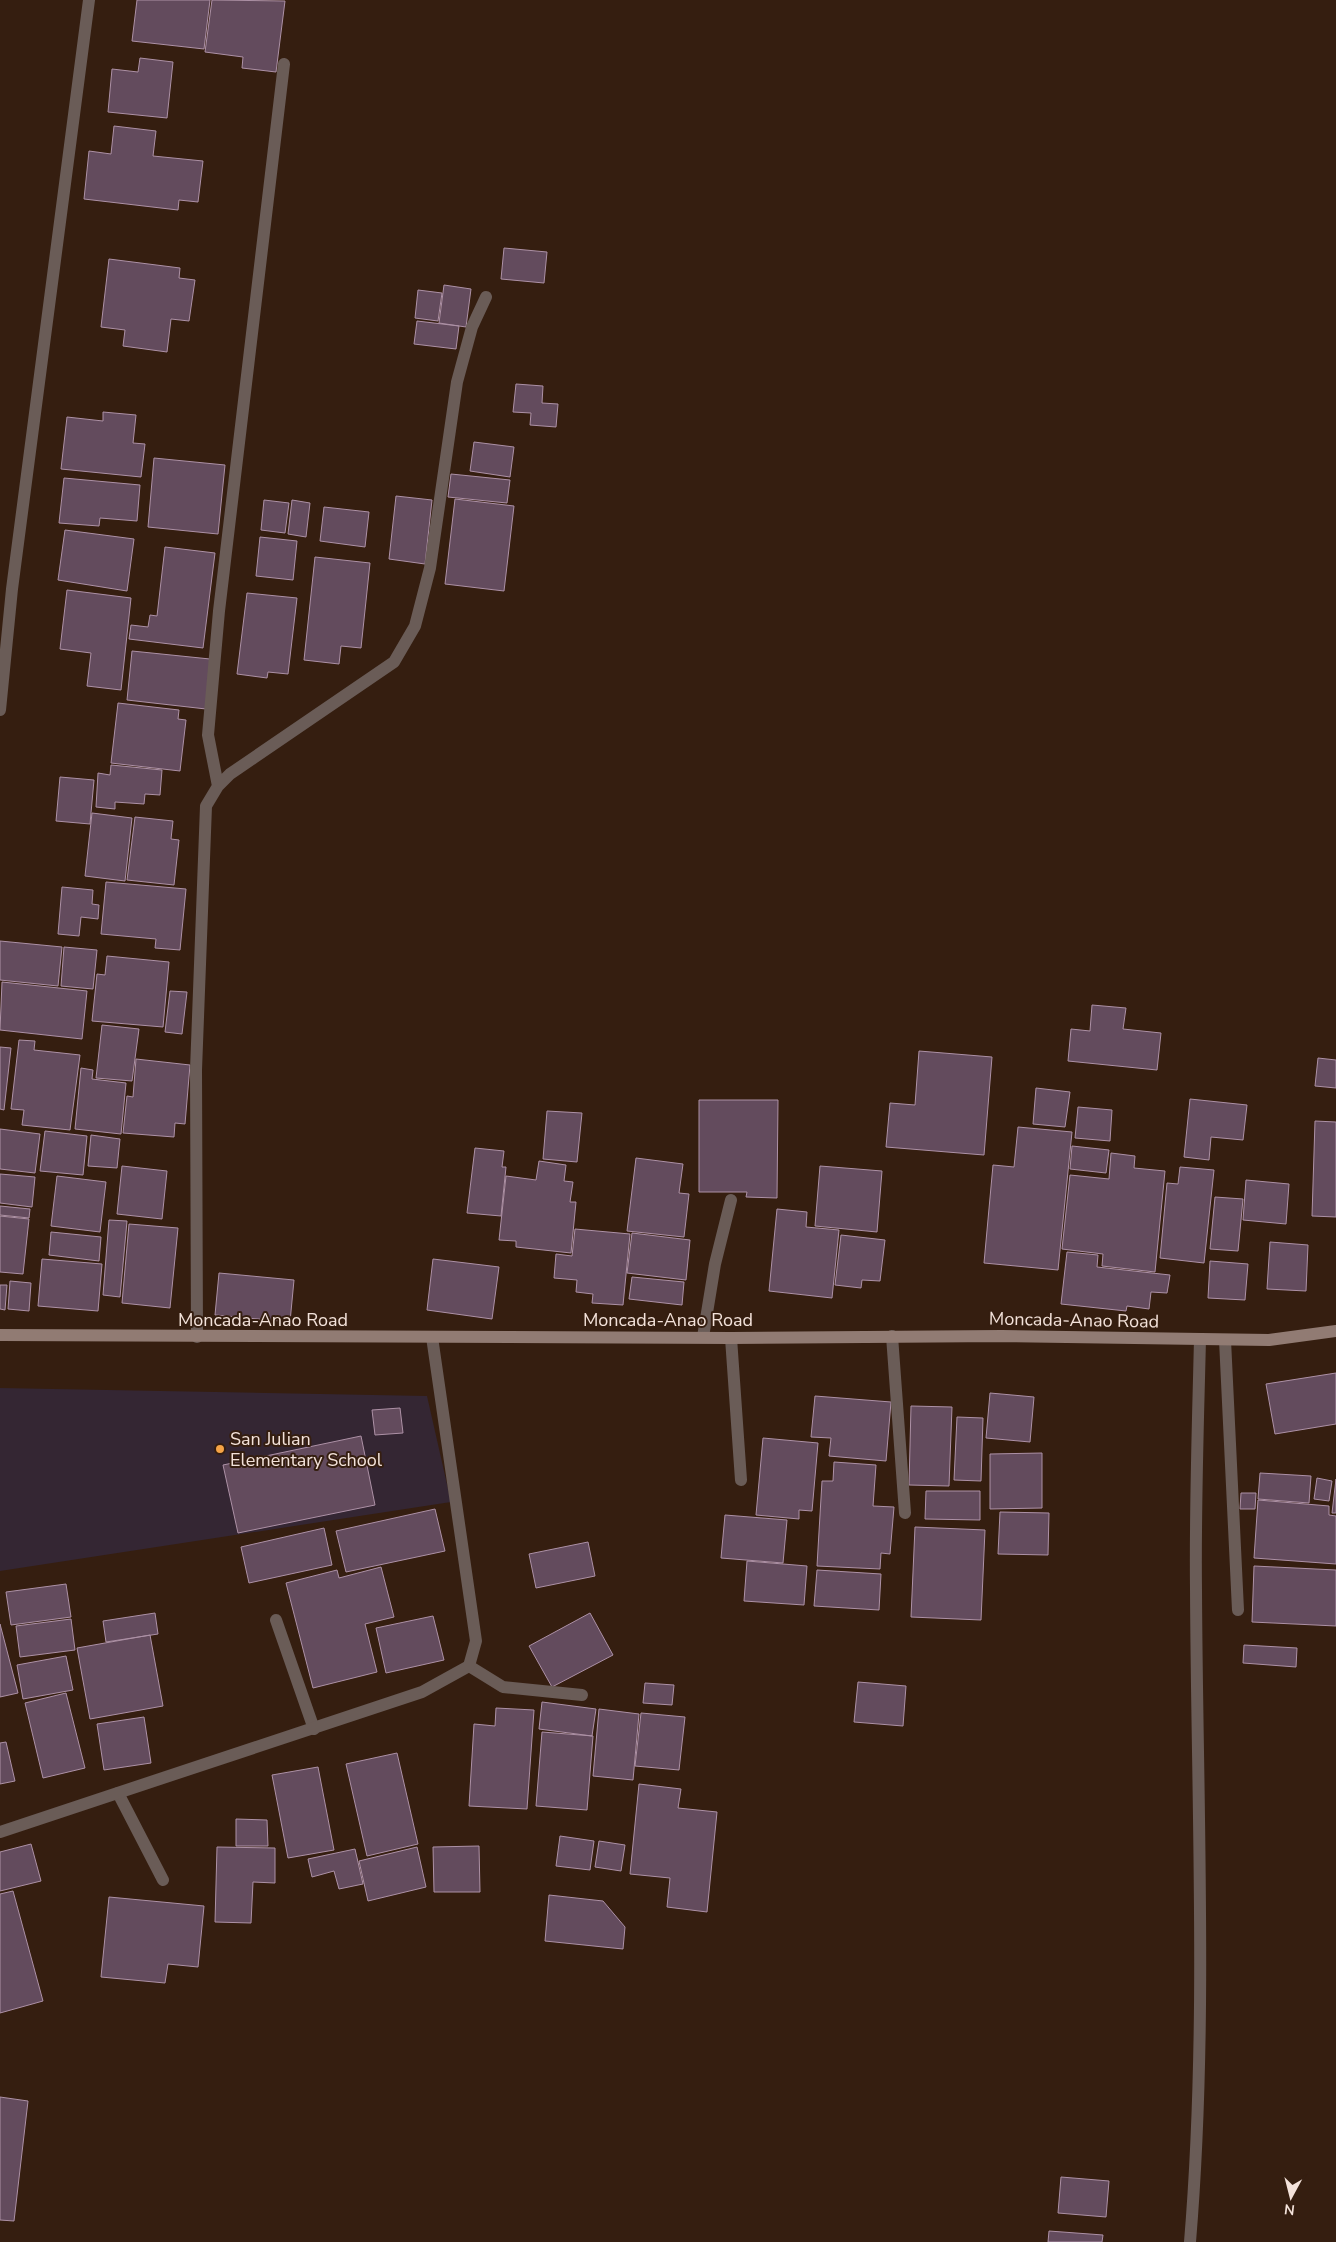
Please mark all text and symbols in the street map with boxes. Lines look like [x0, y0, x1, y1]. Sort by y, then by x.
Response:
street label: Moncada-Anao Road [989, 1307, 1159, 1333]
street label: Moncada-Anao Road [178, 1308, 348, 1332]
street label: Moncada-Anao Road [583, 1308, 753, 1332]
place label: San Julian Elementary School [230, 1427, 383, 1472]
marker: San Julian Elementary School [214, 1443, 226, 1455]
north arrow [1266, 2172, 1316, 2222]
text: N [1283, 2199, 1296, 2219]

